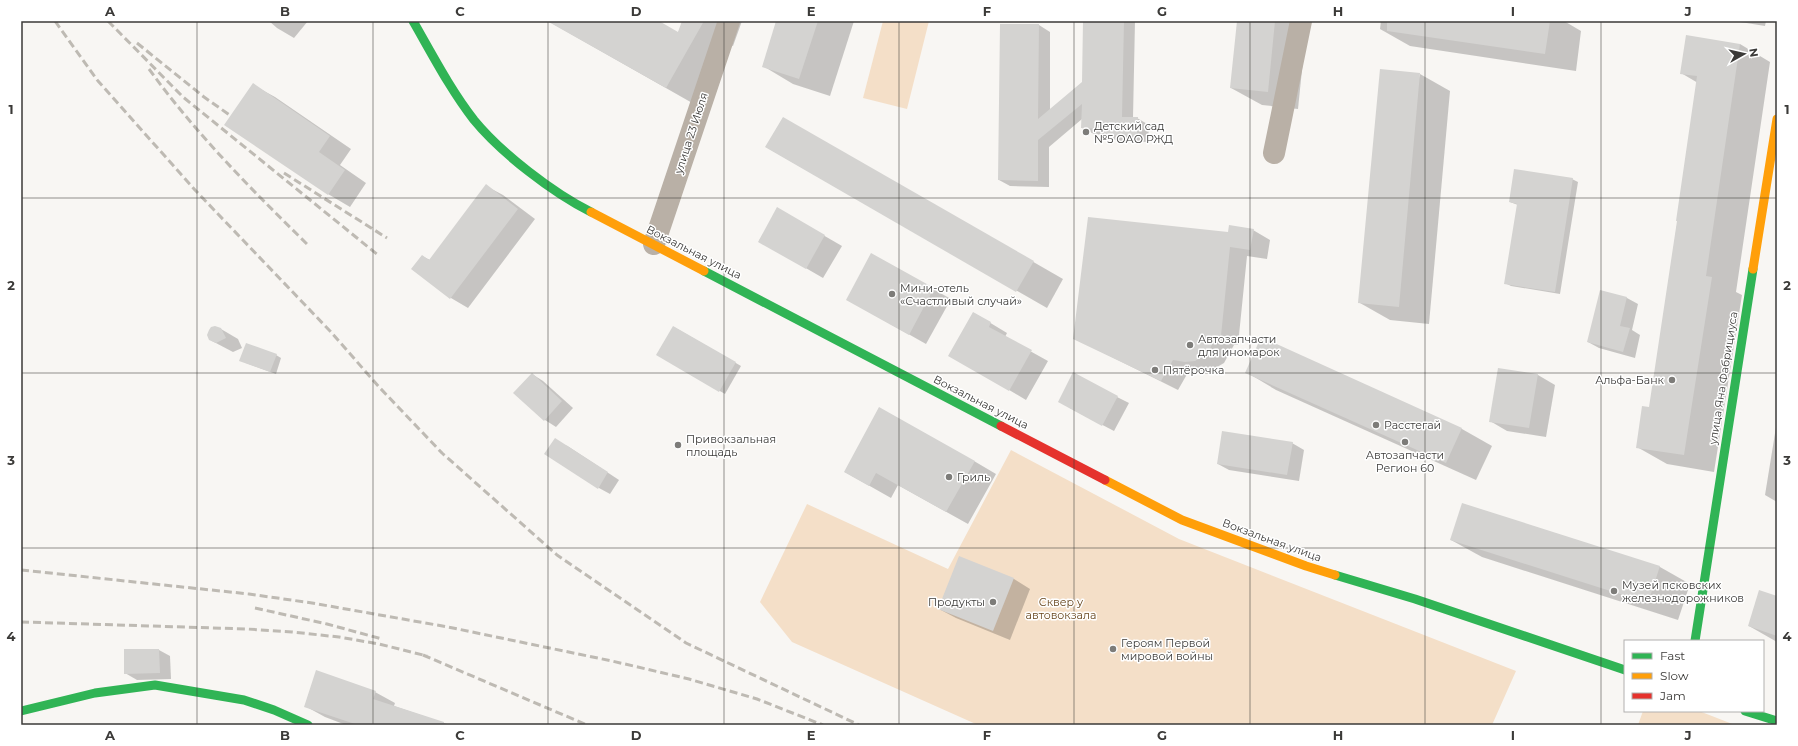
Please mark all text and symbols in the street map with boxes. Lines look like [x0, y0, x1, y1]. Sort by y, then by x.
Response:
text: A [104, 3, 116, 19]
text: B [280, 3, 290, 19]
text: C [455, 3, 465, 19]
text: D [631, 3, 642, 19]
text: E [807, 3, 816, 19]
text: F [983, 3, 991, 19]
text: G [1157, 3, 1167, 19]
text: H [1333, 3, 1343, 19]
text: I [1511, 3, 1515, 19]
text: J [1683, 3, 1692, 19]
north arrow [1724, 34, 1764, 74]
text: N [1746, 47, 1761, 58]
street label: улица 23 Июля [671, 91, 711, 176]
text: 1 [8, 101, 14, 117]
text: 1 [1784, 101, 1790, 117]
place label: Детский сад №5 ОАО РЖД [1094, 119, 1173, 146]
marker: Детский сад №5 ОАО РЖД [1081, 127, 1091, 137]
street label: Вокзальная улица [644, 222, 744, 282]
text: 2 [7, 277, 15, 293]
text: 2 [1783, 277, 1791, 293]
place label: Мини-отель «Счастливый случай» [900, 281, 1022, 308]
marker: Мини-отель «Счастливый случай» [887, 289, 897, 299]
street label: улица Яна Фабрициуса [1705, 310, 1740, 447]
place label: Автозапчасти для иномарок [1198, 332, 1280, 359]
marker: Автозапчасти для иномарок [1185, 340, 1195, 350]
place label: Пятёрочка [1163, 363, 1224, 377]
marker: Пятёрочка [1150, 365, 1160, 375]
street label: Вокзальная улица [931, 372, 1031, 432]
place label: Альфа-Банк [1595, 373, 1665, 387]
marker: Альфа-Банк [1667, 375, 1677, 385]
place label: Расстегай [1384, 418, 1441, 432]
marker: Расстегай [1371, 420, 1381, 430]
place label: Привокзальная площадь [686, 432, 776, 459]
marker: Автозапчасти Регион 60 [1400, 437, 1410, 447]
marker: Привокзальная площадь [673, 440, 683, 450]
place label: Автозапчасти Регион 60 [1366, 448, 1444, 475]
text: 3 [6, 452, 15, 468]
text: 3 [1782, 452, 1791, 468]
place label: Гриль [957, 470, 990, 484]
marker: Гриль [944, 472, 954, 482]
street label: Вокзальная улица [1220, 516, 1324, 564]
place label: Музей псковских железнодорожников [1622, 578, 1744, 605]
marker: Музей псковских железнодорожников [1609, 586, 1619, 596]
place label: Продукты [928, 595, 985, 609]
park label: Сквер у автовокзала [1026, 595, 1096, 622]
marker: Продукты [988, 597, 998, 607]
text: 4 [7, 628, 16, 644]
text: 4 [1783, 628, 1792, 644]
place label: Героям Первой мировой войны [1121, 636, 1213, 663]
legend [1624, 640, 1764, 712]
marker: Героям Первой мировой войны [1108, 644, 1118, 654]
text: Fast [1660, 648, 1685, 663]
text: Slow [1660, 668, 1689, 683]
text: Jam [1659, 688, 1686, 703]
text: A [104, 727, 116, 743]
text: B [280, 727, 290, 743]
text: C [455, 727, 465, 743]
text: D [631, 727, 642, 743]
text: E [807, 727, 816, 743]
text: F [983, 727, 991, 743]
text: G [1157, 727, 1167, 743]
text: H [1333, 727, 1343, 743]
text: I [1511, 727, 1515, 743]
text: J [1683, 727, 1692, 743]

